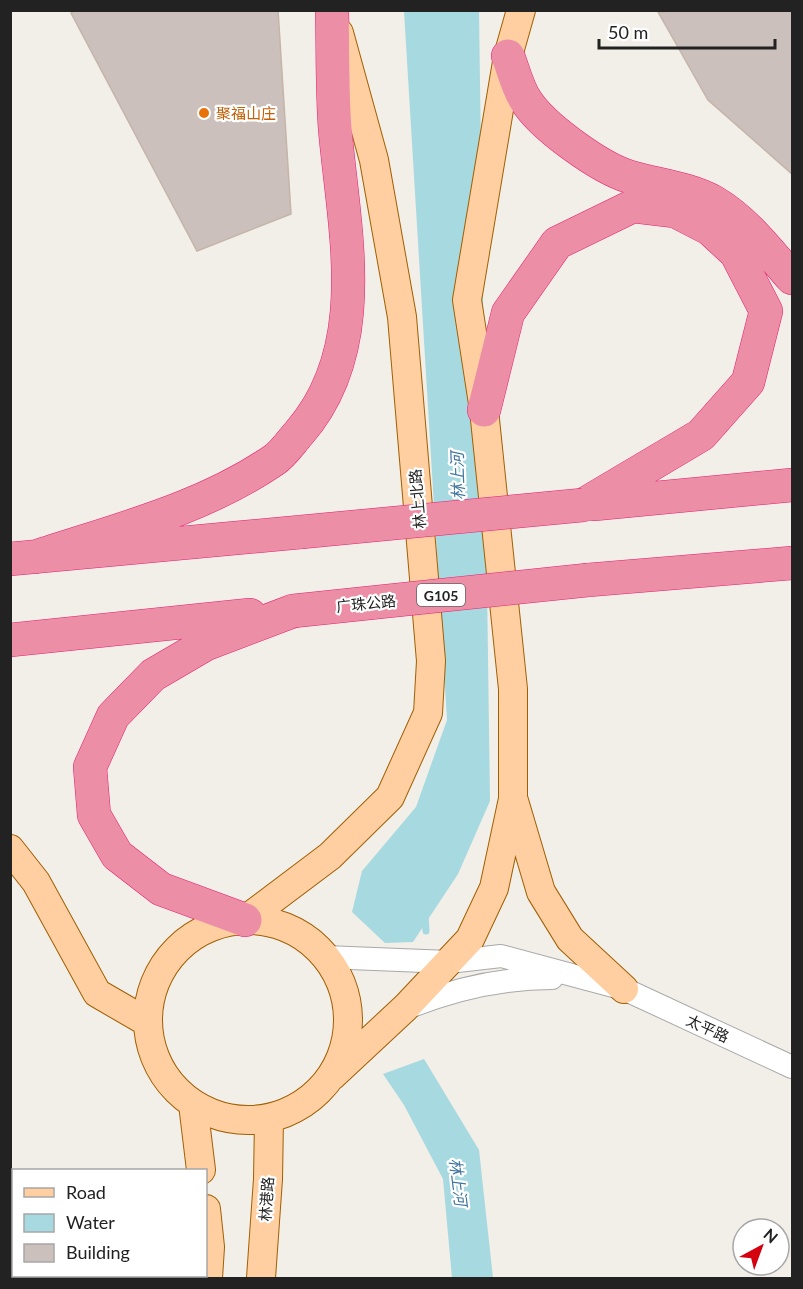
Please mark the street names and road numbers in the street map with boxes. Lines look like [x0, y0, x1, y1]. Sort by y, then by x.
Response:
street label: 林上北路 [405, 468, 429, 530]
road number: G105 [417, 584, 465, 606]
street label: 广珠公路 [335, 591, 397, 615]
street label: 太平路 [684, 1010, 732, 1046]
street label: 林港路 [255, 1176, 277, 1222]

